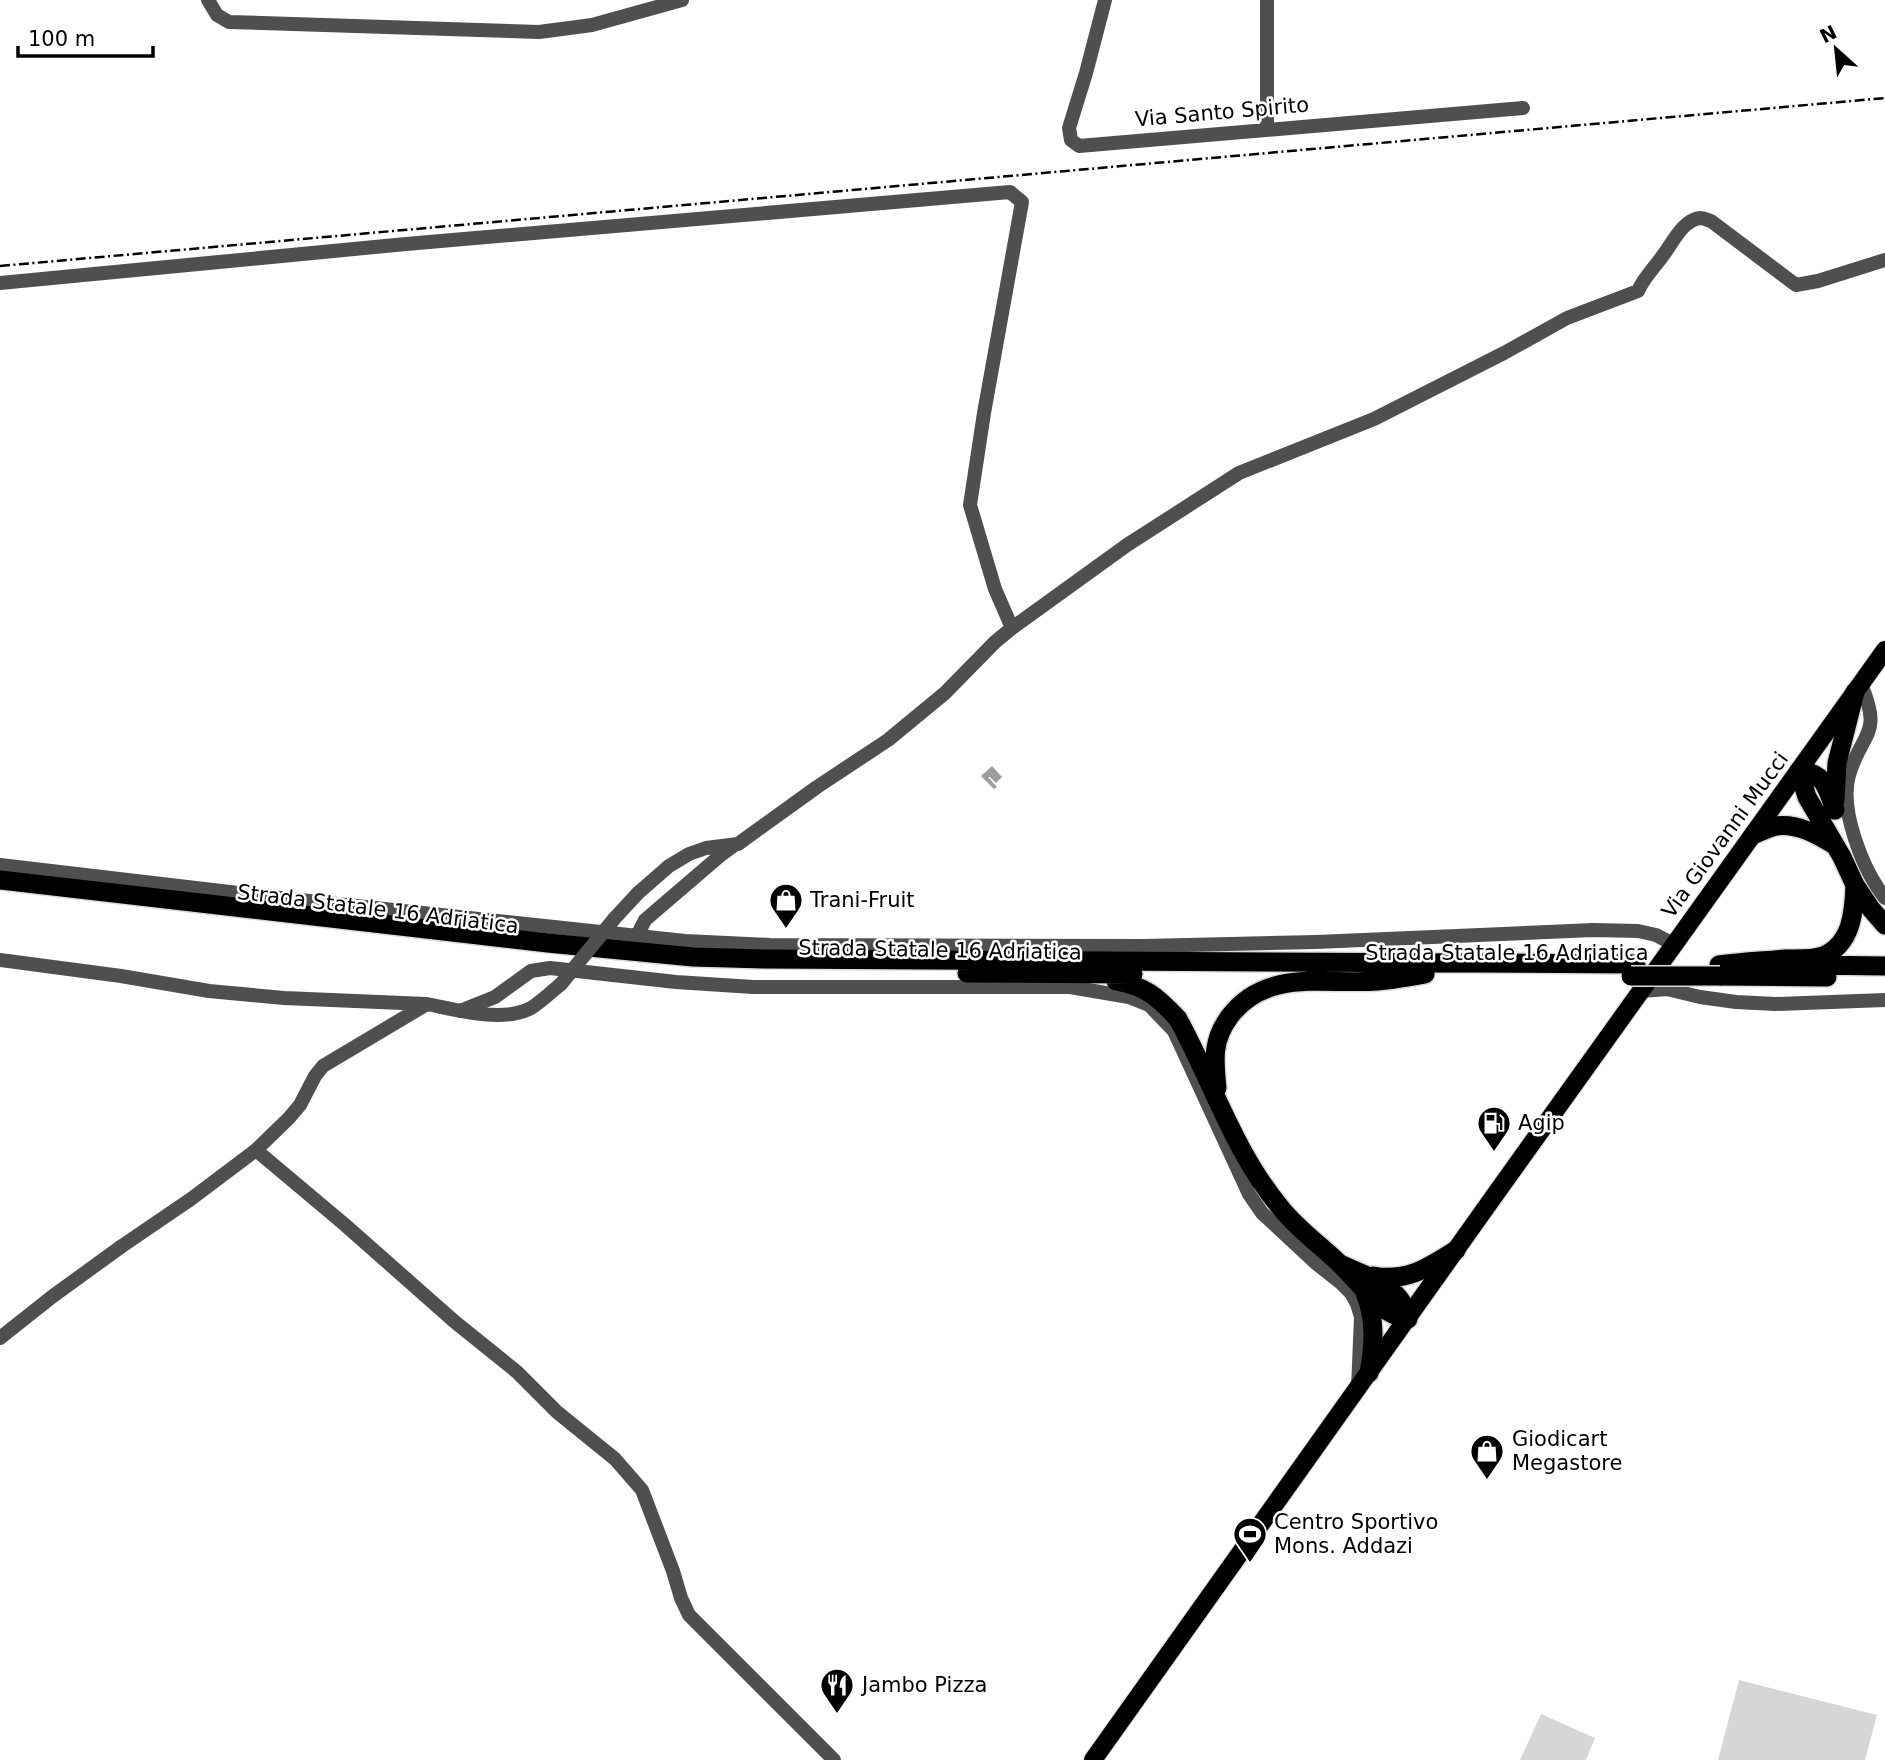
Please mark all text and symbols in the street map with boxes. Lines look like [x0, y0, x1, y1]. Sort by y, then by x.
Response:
scale bar [18, 14, 152, 58]
north arrow [1801, 14, 1871, 84]
text: N [1816, 20, 1840, 47]
text: 100 m [28, 27, 95, 51]
street label: Via Santo Spirito [1134, 92, 1310, 132]
street label: Via Giovanni Mucci [1657, 747, 1793, 923]
street label: Strada Statale 16 Adriatica [236, 880, 520, 938]
shop icon: Trani-Fruit [767, 881, 805, 930]
place label: Trani-Fruit [809, 888, 915, 912]
street label: Strada Statale 16 Adriatica [798, 936, 1082, 964]
street label: Strada Statale 16 Adriatica [1365, 941, 1649, 965]
fuel station icon: Agip [1475, 1104, 1513, 1153]
place label: Agip [1518, 1111, 1565, 1135]
place label: Giodicart Megastore [1512, 1427, 1622, 1475]
shop icon: Giodicart Megastore [1468, 1432, 1506, 1481]
place label: Centro Sportivo Mons. Addazi [1274, 1510, 1438, 1558]
sports icon: Centro Sportivo Mons. Addazi [1231, 1515, 1269, 1564]
restaurant icon: Jambo Pizza [818, 1666, 856, 1715]
place label: Jambo Pizza [860, 1673, 987, 1697]

